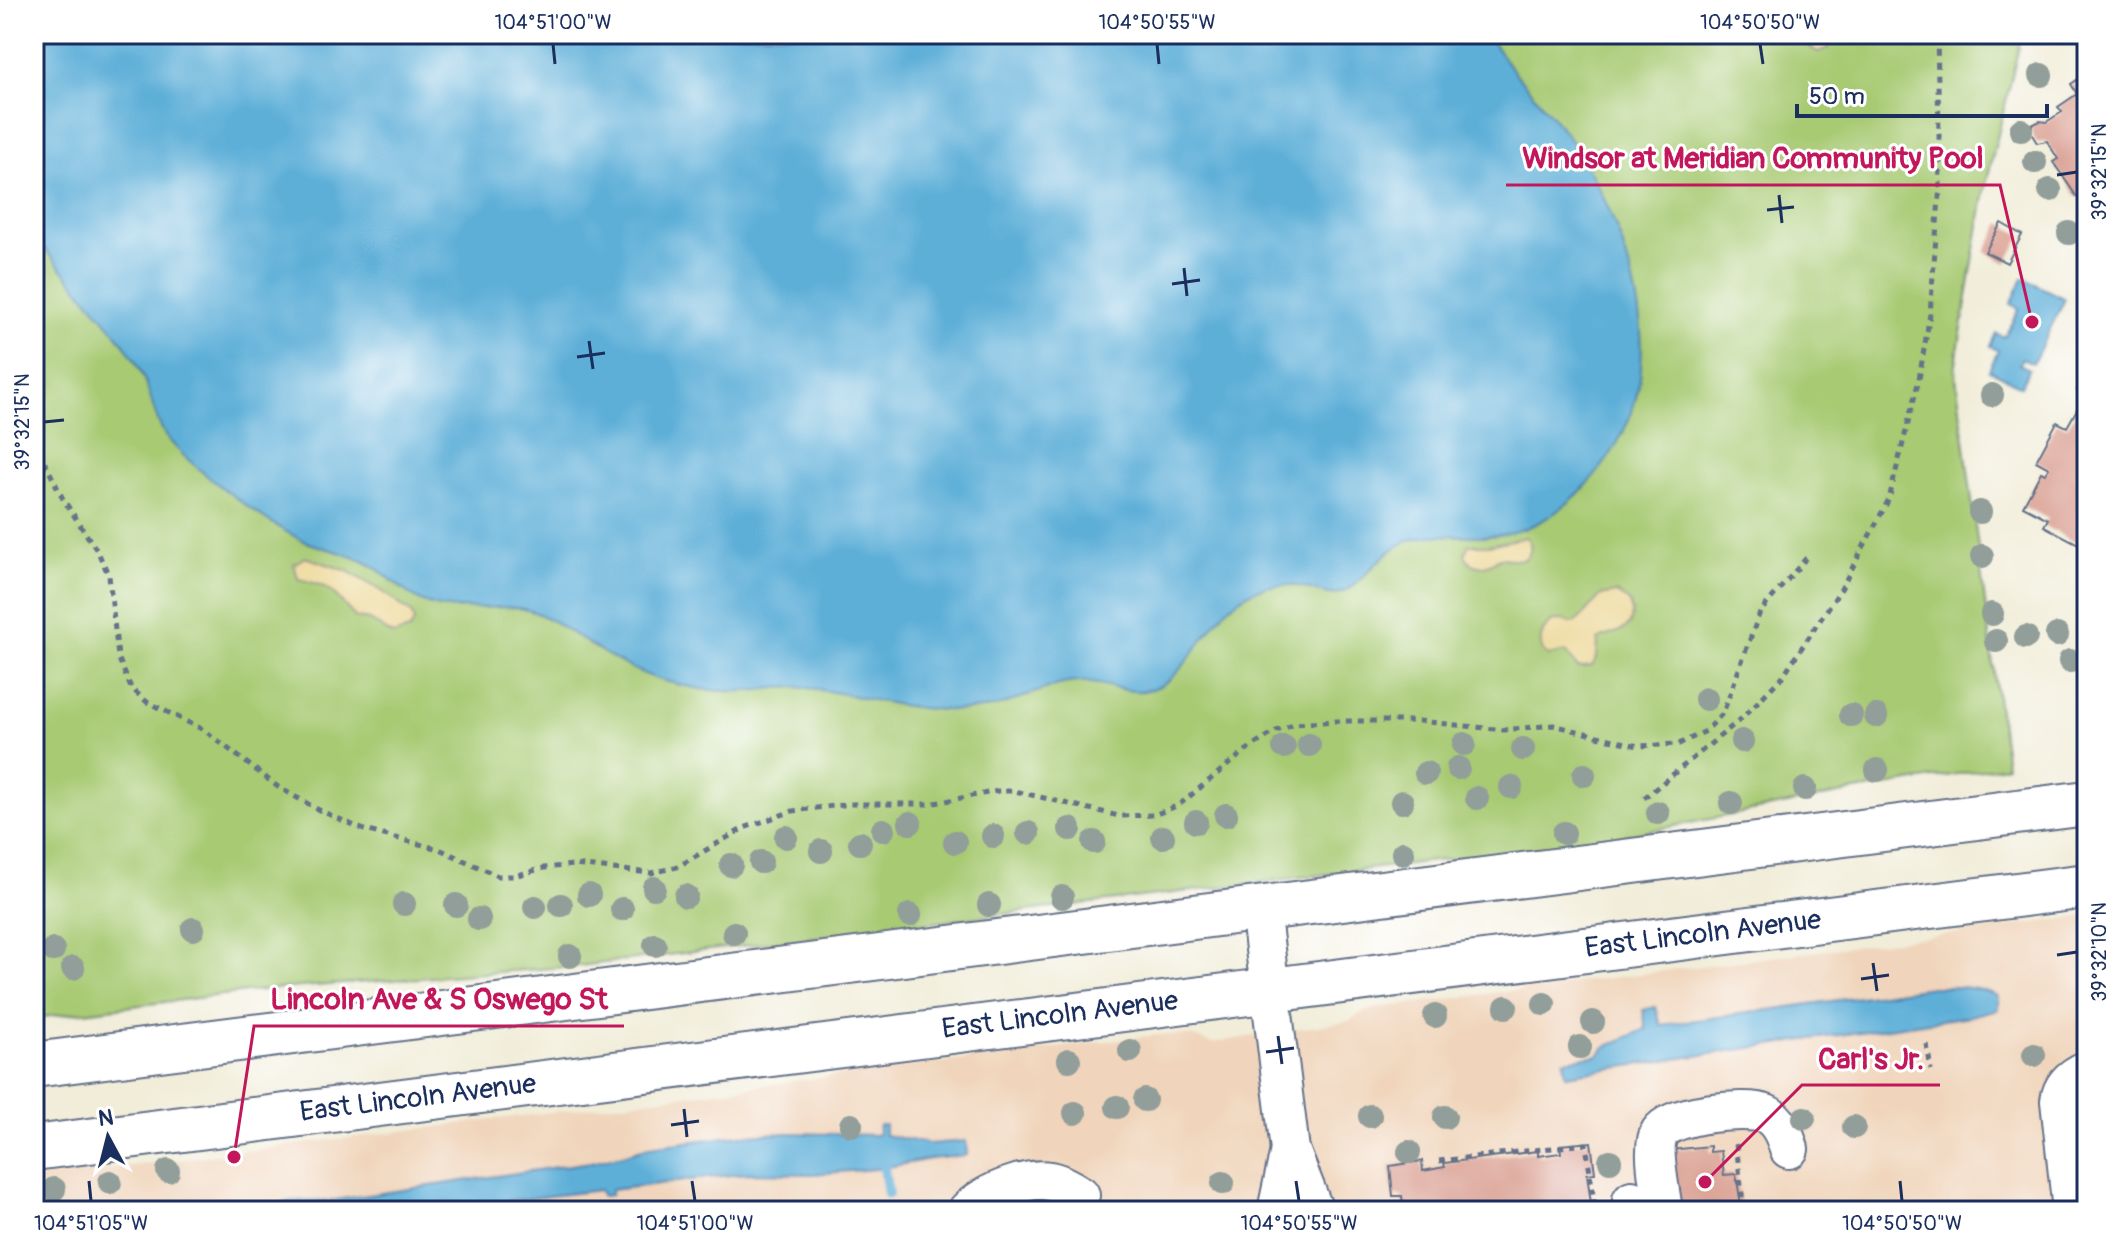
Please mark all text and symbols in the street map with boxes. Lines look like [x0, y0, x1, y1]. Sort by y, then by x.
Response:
text: 104°51'00"W [495, 10, 611, 35]
text: 104°50'55"W [1098, 10, 1216, 35]
text: 104°50'50"W [1700, 10, 1820, 35]
scale bar [1797, 68, 2047, 118]
text: 50 m [1809, 82, 1865, 111]
text: 39°32'15"N [2087, 124, 2112, 220]
callout: Windsor at Meridian Community Pool [1506, 131, 2000, 185]
text: Windsor at Meridian Community Pool [1522, 140, 1984, 177]
text: 39°32'15"N [10, 374, 35, 470]
street label: East Lincoln Avenue [1583, 902, 1823, 966]
text: 39°32'10"N [2087, 902, 2112, 1002]
callout: Lincoln Ave & S Oswego St [254, 972, 624, 1026]
text: Lincoln Ave & S Oswego St [270, 981, 609, 1018]
street label: East Lincoln Avenue [940, 983, 1180, 1047]
callout: Carl's Jr. [1802, 1031, 1940, 1085]
text: Carl's Jr. [1818, 1041, 1924, 1078]
street label: East Lincoln Avenue [298, 1066, 538, 1130]
north arrow [68, 1097, 148, 1177]
text: N [97, 1103, 115, 1133]
text: 104°51'05"W [34, 1211, 148, 1236]
text: 104°51'00"W [637, 1211, 753, 1236]
text: 104°50'55"W [1240, 1211, 1358, 1236]
text: 104°50'50"W [1842, 1211, 1962, 1236]

